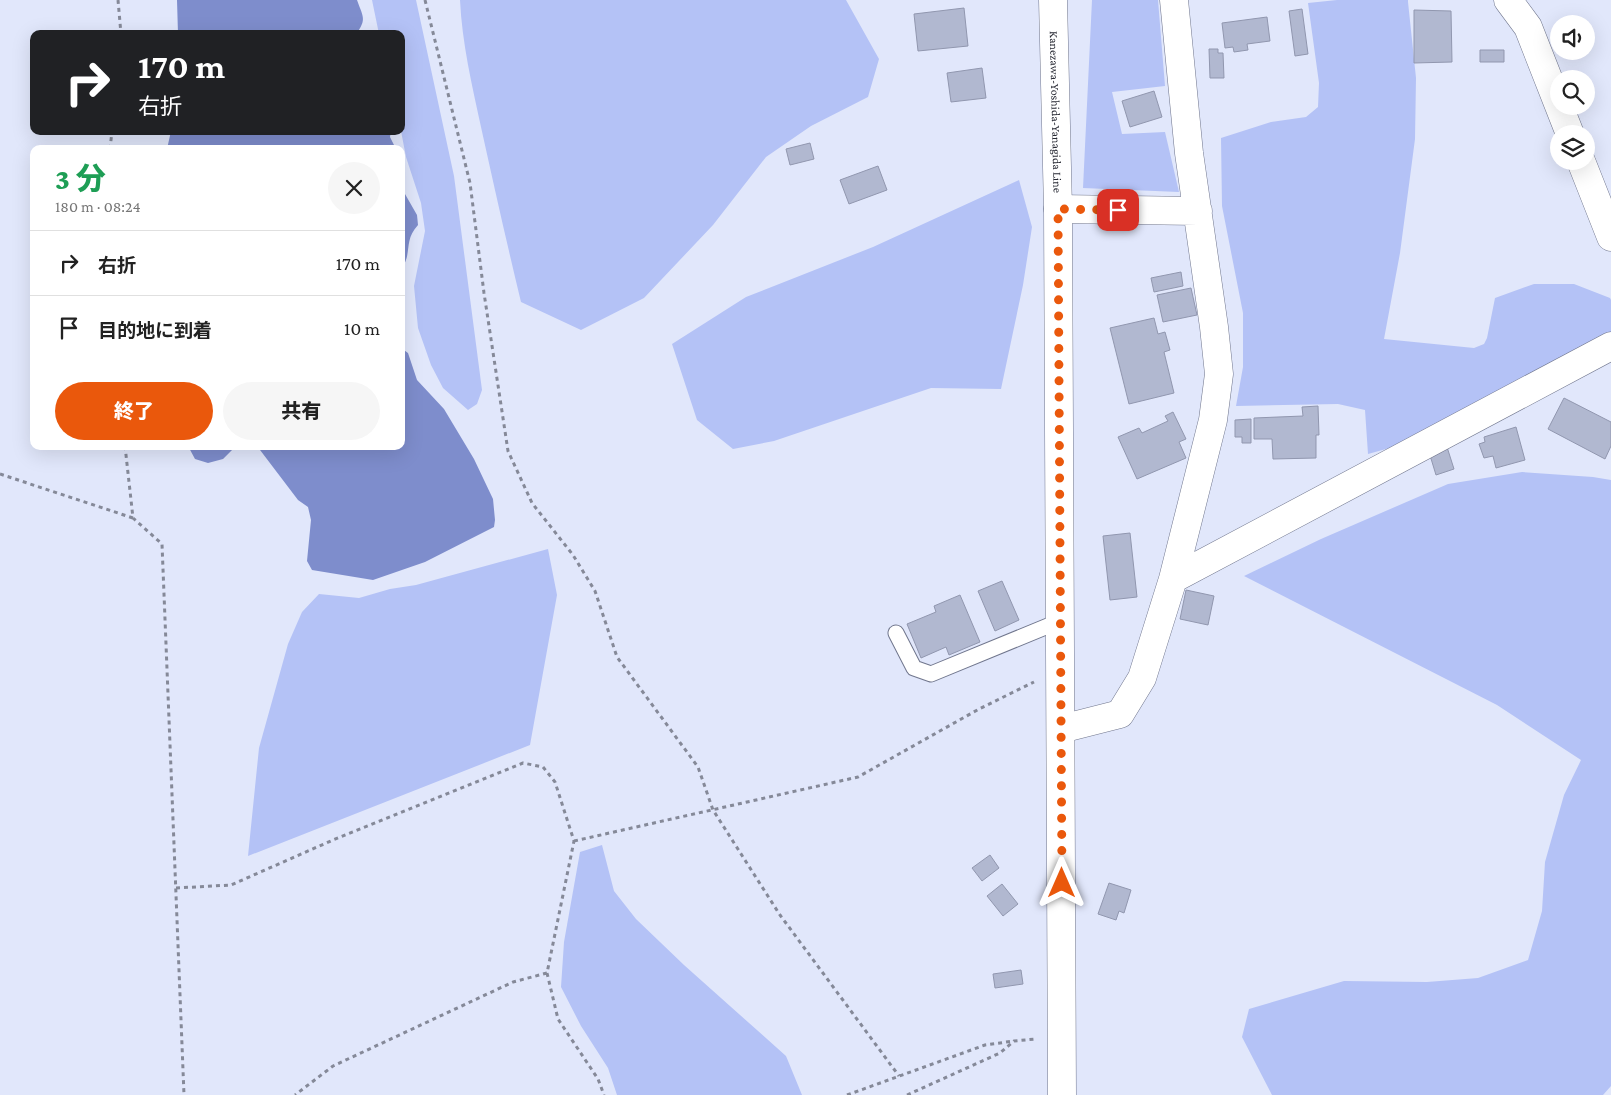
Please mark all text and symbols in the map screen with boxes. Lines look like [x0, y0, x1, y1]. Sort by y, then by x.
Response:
map controls [1550, 15, 1595, 170]
button: sound [1550, 15, 1595, 60]
street label: Kanezawa-Yoshida-Yanagida Line [1047, 31, 1065, 193]
text: 170 m [138, 47, 225, 86]
icon: right [55, 50, 120, 115]
button: search [1550, 70, 1595, 115]
text: 右折 [138, 94, 182, 119]
button: layers [1550, 125, 1595, 170]
text: 3 分 [55, 162, 106, 195]
button: close [328, 162, 380, 214]
pin [1097, 189, 1139, 231]
icon: arrive [1104, 196, 1132, 224]
text: 180 m · 08:24 [55, 198, 141, 215]
icon: right [55, 249, 83, 277]
text: 170 m [336, 253, 380, 274]
text: 右折 [98, 255, 136, 276]
icon: arrive [55, 314, 83, 342]
text: 10 m [344, 318, 380, 339]
text: 目的地に到着 [98, 320, 212, 341]
button: 終了 [55, 382, 213, 440]
button: 共有 [223, 382, 380, 440]
position arrow [1035, 856, 1087, 908]

